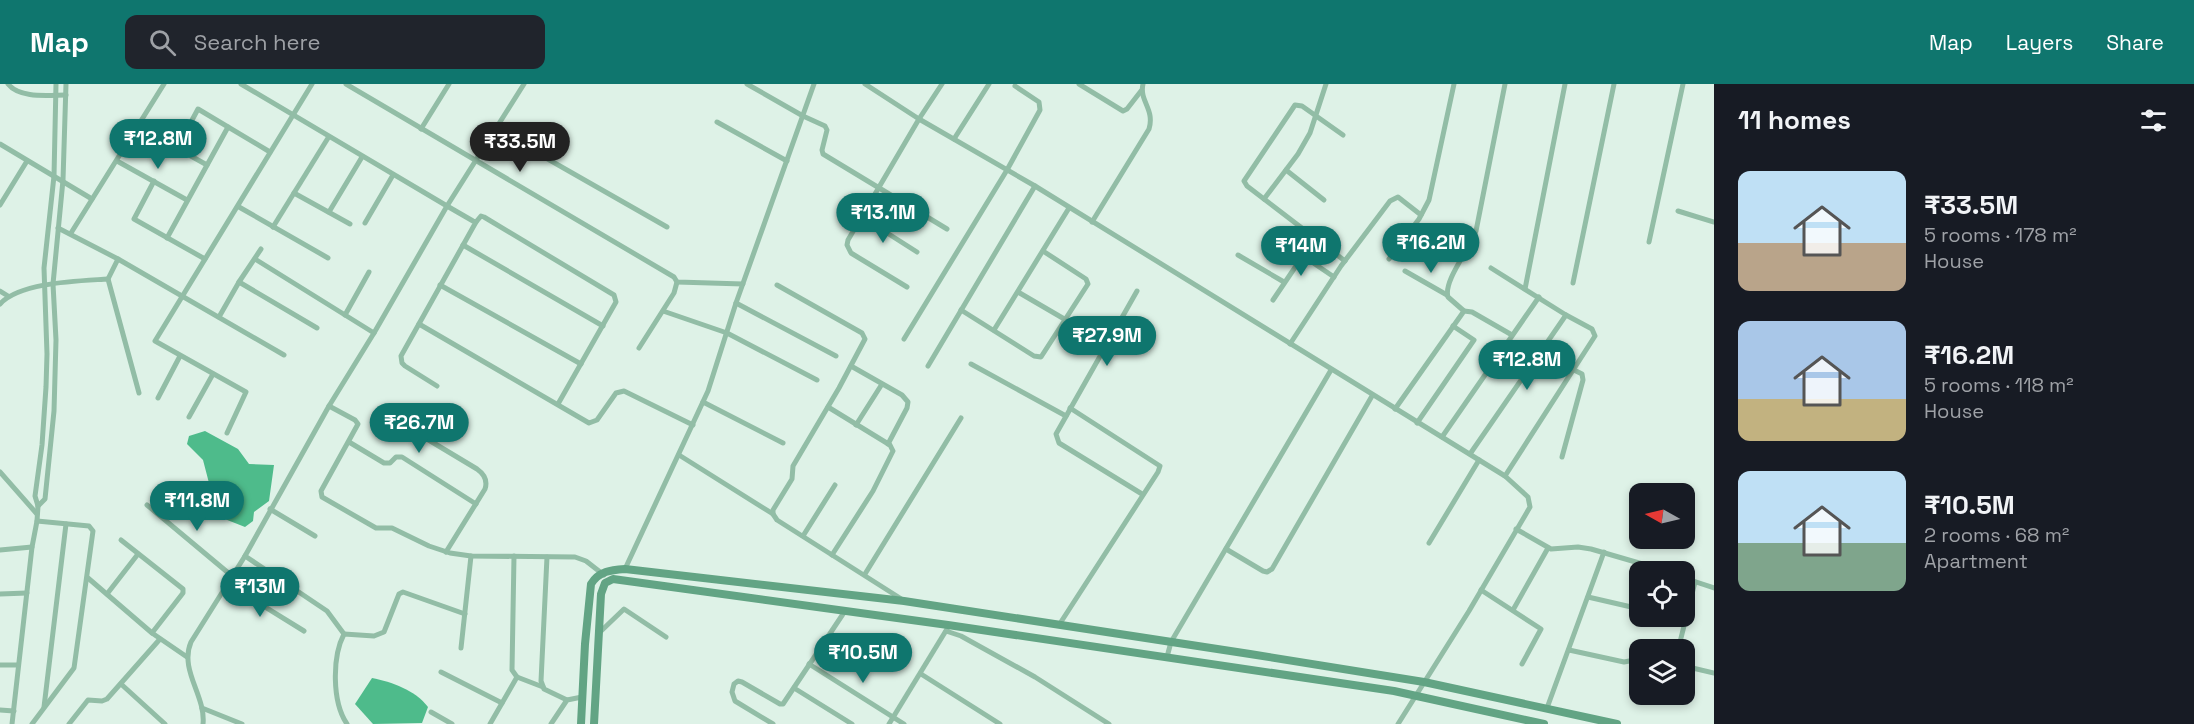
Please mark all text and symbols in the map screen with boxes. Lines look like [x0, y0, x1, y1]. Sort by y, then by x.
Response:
search box [125, 15, 545, 69]
text: Map [30, 24, 89, 60]
icon: search [146, 26, 179, 59]
text: Search here [194, 28, 321, 56]
text: Map [1929, 29, 1973, 56]
text: Layers [2006, 29, 2073, 56]
text: Share [2106, 29, 2164, 56]
text: 11 homes [1738, 103, 1851, 137]
icon: filters [2137, 104, 2170, 137]
pin: ₹12.8M [109, 119, 207, 170]
pin: ₹33.5M [471, 122, 569, 173]
text: ₹12.8M [124, 125, 192, 151]
text: ₹33.5M [484, 128, 556, 154]
text: ₹33.5M [1924, 188, 2018, 222]
pin: ₹13.1M [834, 193, 932, 244]
icon: home [1786, 195, 1858, 267]
text: ₹13.1M [850, 199, 916, 225]
text: 5 rooms · 178 m² [1924, 222, 2076, 248]
pin: ₹16.2M [1382, 223, 1480, 274]
pin: ₹14M [1265, 226, 1337, 277]
text: ₹16.2M [1396, 229, 1466, 255]
text: ₹14M [1275, 232, 1327, 258]
text: House [1924, 248, 1984, 274]
pin: ₹27.9M [1058, 316, 1156, 367]
text: ₹27.9M [1072, 322, 1142, 348]
text: ₹16.2M [1924, 338, 2014, 372]
pin: ₹12.8M [1478, 340, 1576, 391]
icon: home [1786, 345, 1858, 417]
text: ₹12.8M [1493, 346, 1561, 372]
text: 5 rooms · 118 m² [1924, 372, 2074, 398]
text: House [1924, 398, 1984, 424]
pin: ₹26.7M [370, 403, 468, 454]
text: ₹26.7M [384, 409, 454, 435]
pin: ₹11.8M [148, 481, 246, 532]
north arrow [1629, 483, 1695, 549]
map controls [1629, 483, 1695, 705]
text: ₹11.8M [164, 487, 230, 513]
text: ₹10.5M [1924, 488, 2015, 522]
icon: home [1786, 495, 1858, 567]
text: 2 rooms · 68 m² [1924, 522, 2069, 548]
text: Apartment [1924, 548, 2028, 574]
button: locate [1629, 561, 1695, 627]
pin: ₹13M [224, 567, 296, 618]
text: ₹13M [234, 573, 286, 599]
pin: ₹10.5M [814, 633, 912, 684]
text: ₹10.5M [828, 639, 898, 665]
button: layers [1629, 639, 1695, 705]

